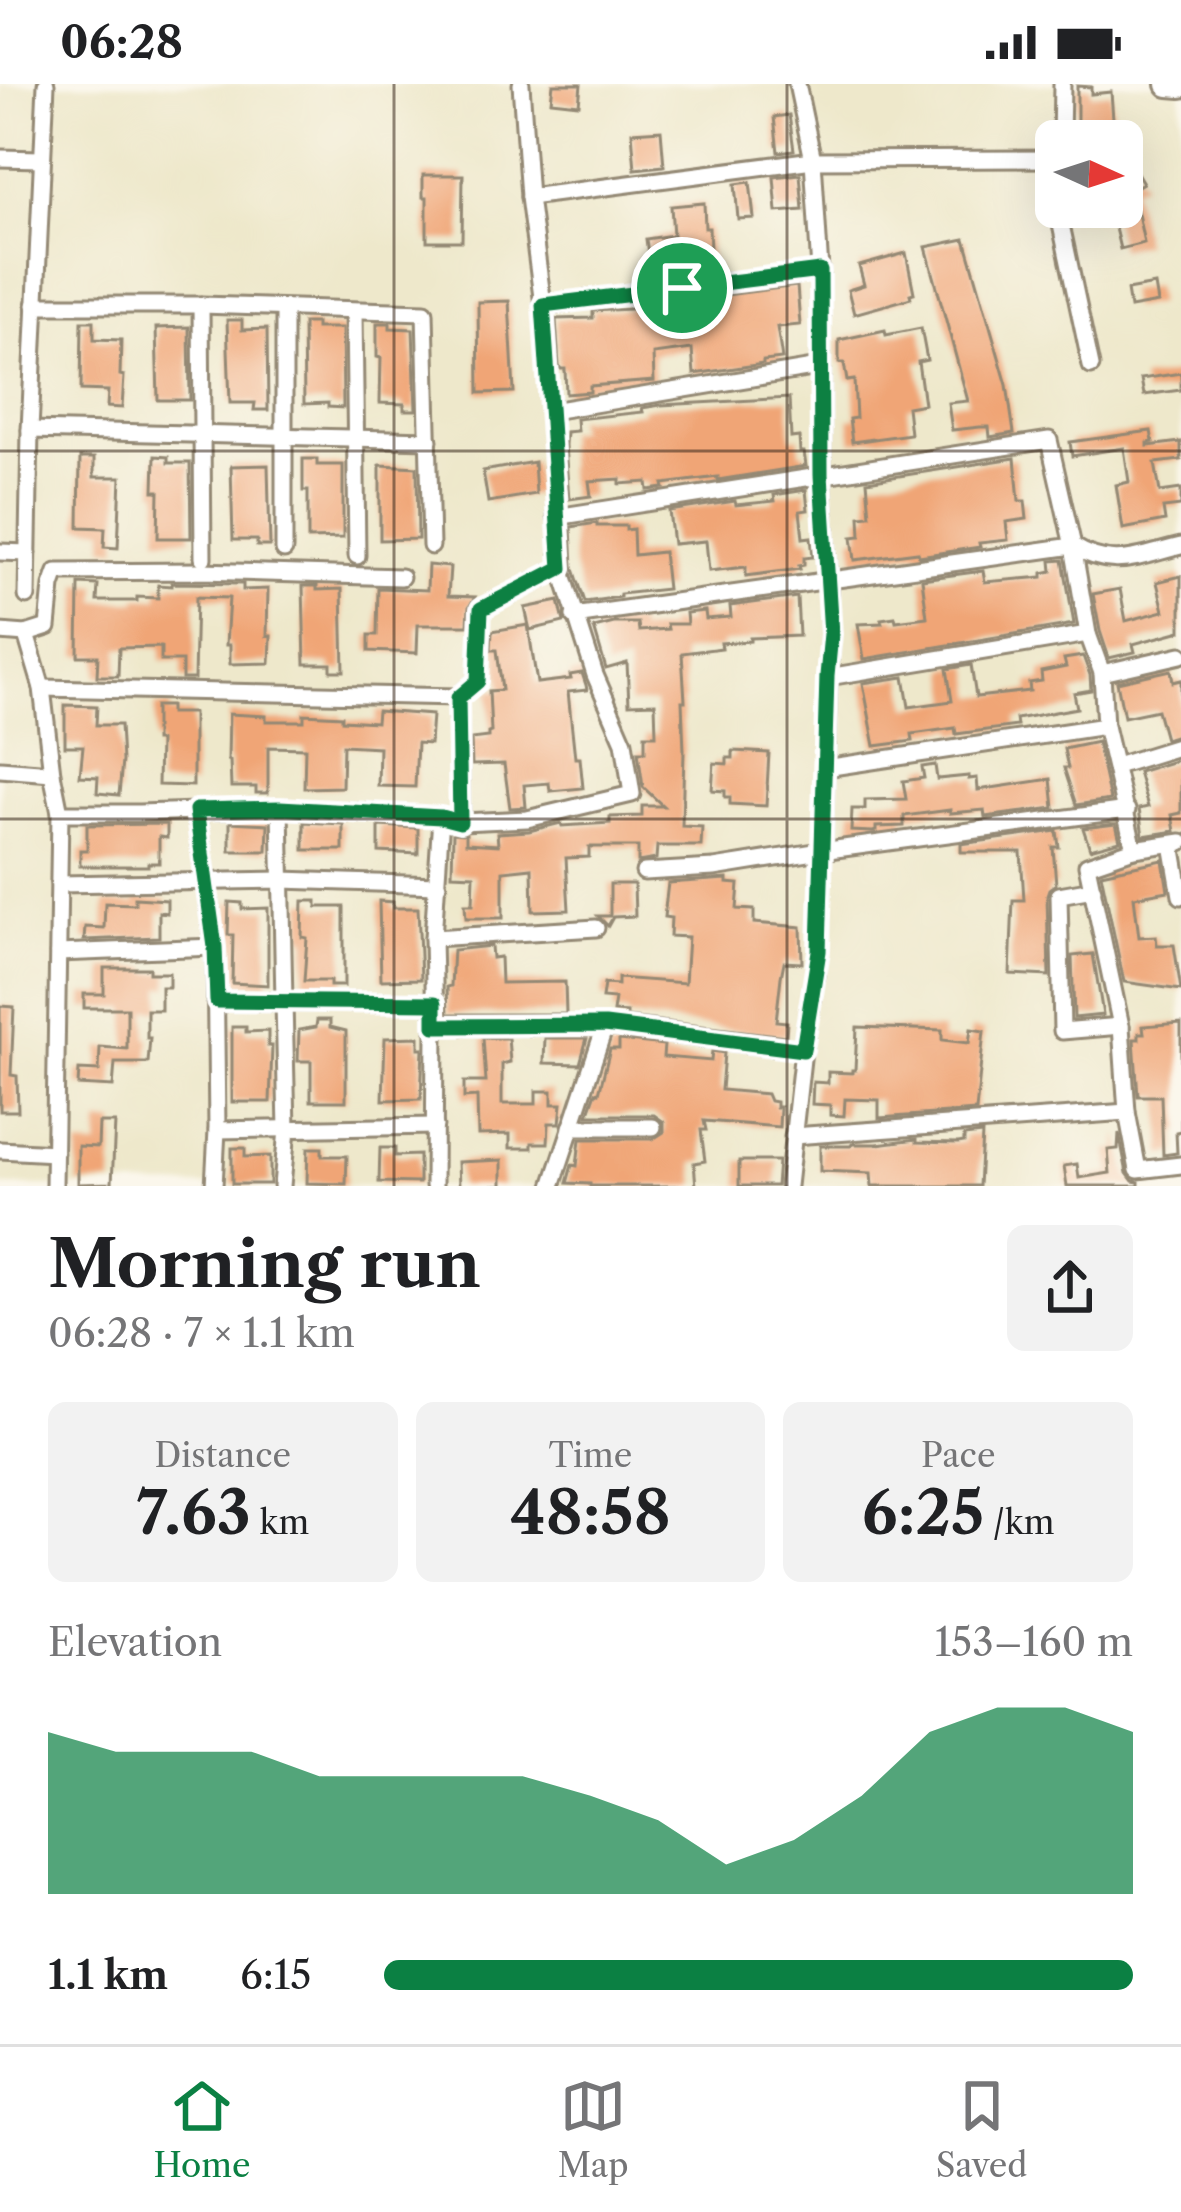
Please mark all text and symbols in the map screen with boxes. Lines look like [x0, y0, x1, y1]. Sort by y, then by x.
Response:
text: 06:28 [60, 14, 183, 70]
north arrow [1035, 120, 1143, 228]
map controls [1035, 120, 1143, 228]
pin [631, 237, 733, 339]
icon: arrive [649, 255, 715, 321]
text: Morning run [48, 1223, 481, 1304]
button: share [1007, 1225, 1133, 1351]
text: 06:28 · 7 × 1.1 km [48, 1309, 355, 1357]
text: Distance [155, 1435, 291, 1476]
text: Time [549, 1435, 632, 1476]
text: Pace [921, 1435, 995, 1476]
text: 7.63 [136, 1476, 251, 1550]
text: 48:58 [510, 1476, 671, 1550]
text: 6:25 [862, 1476, 984, 1550]
text: km [251, 1502, 309, 1543]
text: /km [984, 1502, 1055, 1543]
text: Elevation [48, 1618, 222, 1666]
text: 153–160 m [935, 1618, 1133, 1666]
text: 1.1 km [48, 1951, 168, 1999]
text: 6:15 [240, 1951, 311, 1999]
tab: Home [154, 2073, 251, 2186]
tab: Map [558, 2073, 629, 2186]
tab: Saved [936, 2073, 1027, 2186]

